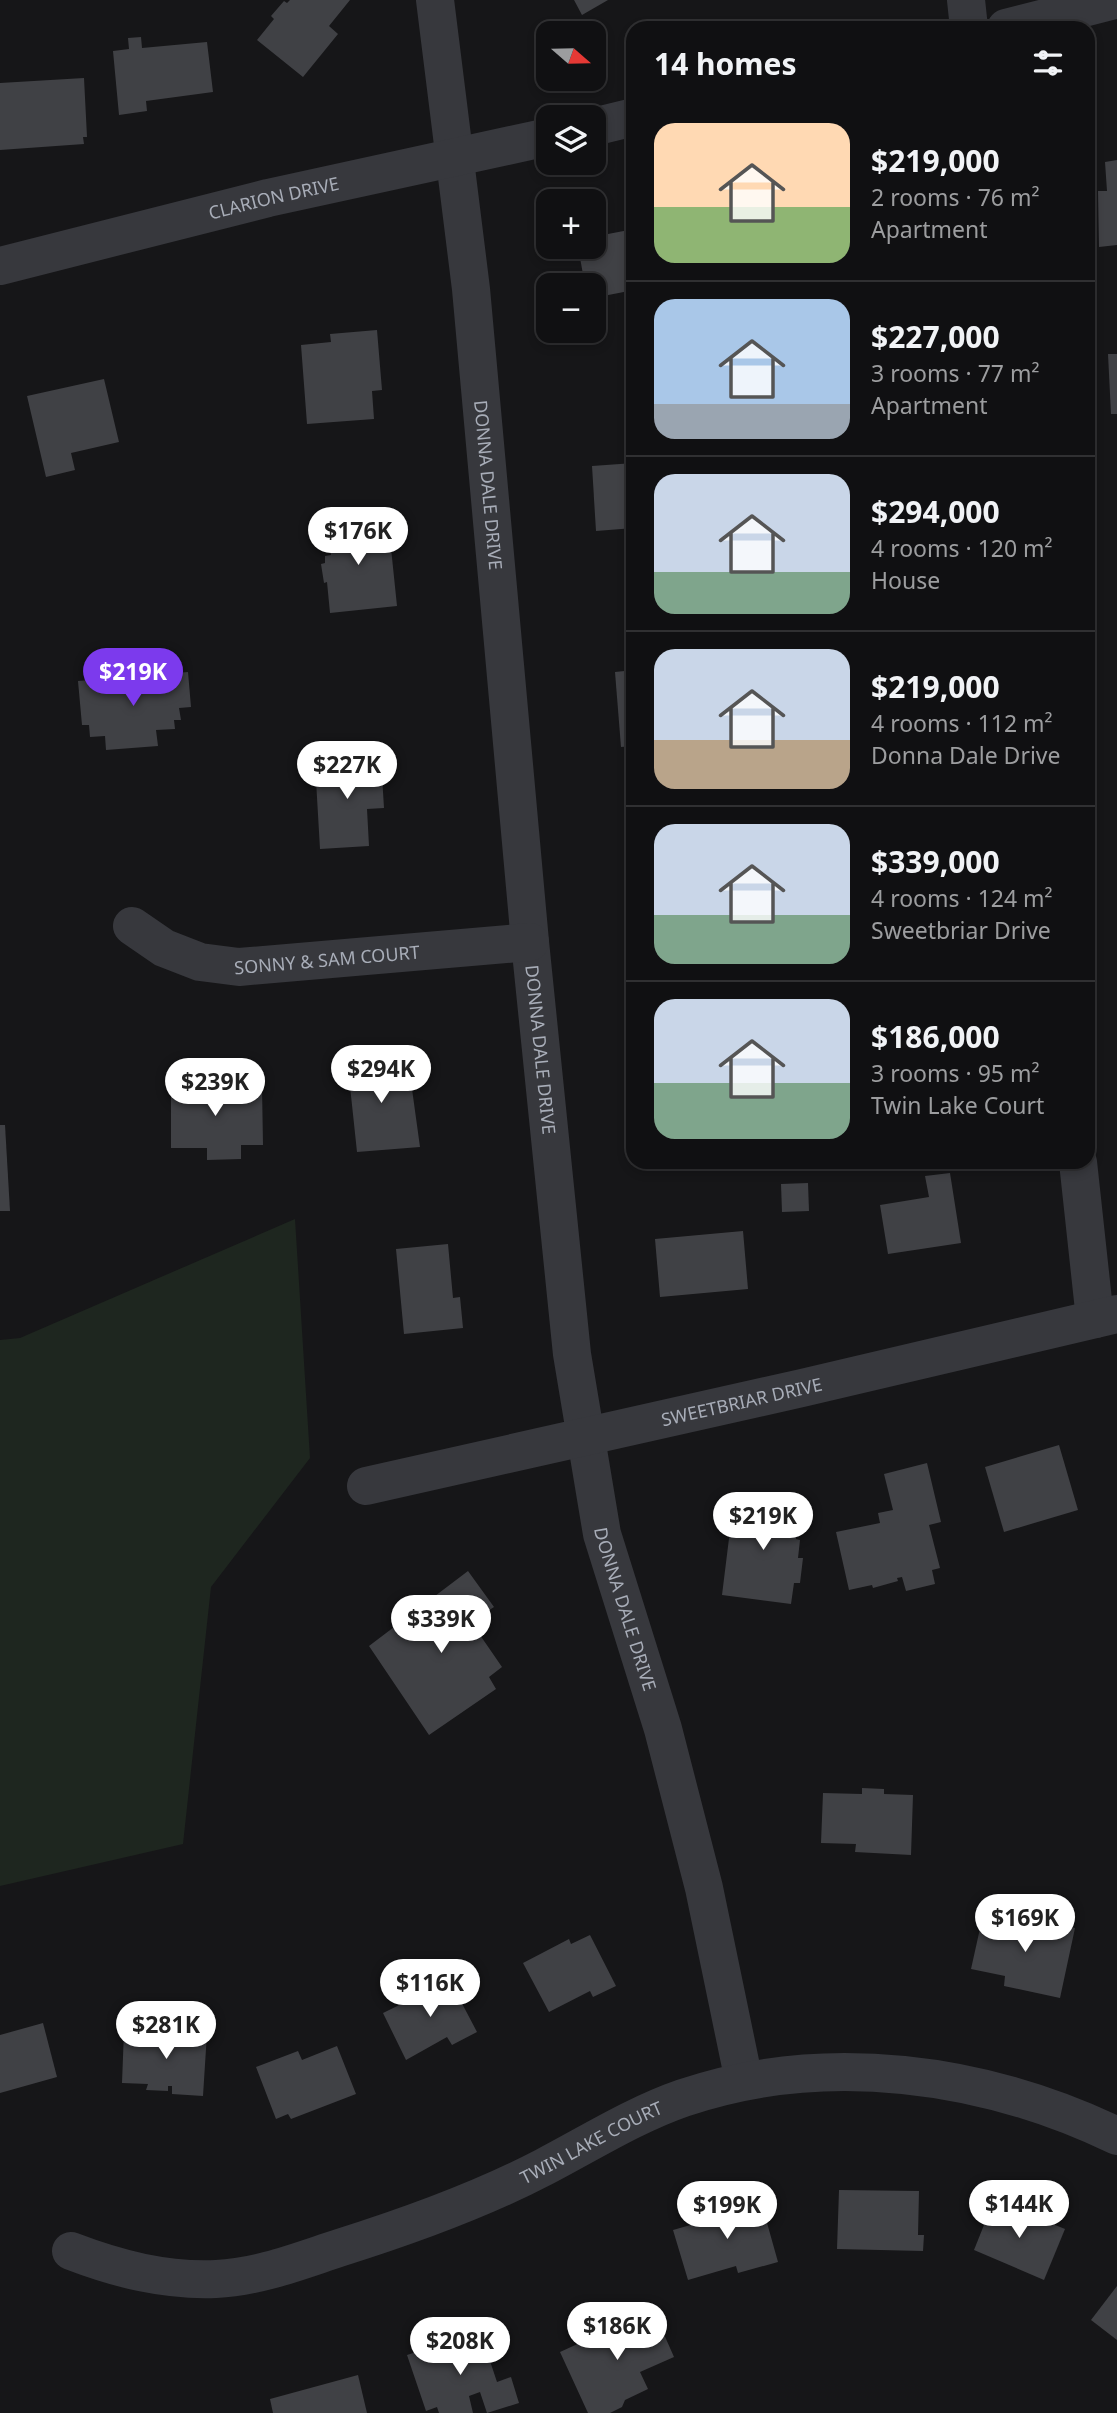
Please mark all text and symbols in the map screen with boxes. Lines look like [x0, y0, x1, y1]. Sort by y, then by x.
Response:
north arrow [536, 21, 606, 91]
map controls [536, 21, 606, 343]
text: 14 homes [654, 43, 797, 84]
icon: filters [1029, 44, 1067, 82]
button: layers [536, 105, 606, 175]
text: $219,000 [871, 140, 1000, 181]
icon: home [710, 151, 794, 235]
street label: CLARION DRIVE [206, 171, 341, 225]
text: 2 rooms · 76 m² [871, 181, 1040, 213]
button: + [536, 189, 606, 259]
text: Apartment [871, 213, 988, 245]
button: − [536, 273, 606, 343]
text: $227,000 [871, 316, 1000, 357]
icon: home [710, 327, 794, 411]
text: 3 rooms · 77 m² [871, 357, 1040, 389]
text: Apartment [871, 389, 988, 421]
street label: DONNA DALE DRIVE [469, 399, 508, 571]
text: $294,000 [871, 491, 1000, 532]
icon: home [710, 502, 794, 586]
pin: $176K [309, 508, 407, 567]
text: $176K [324, 514, 392, 546]
text: 4 rooms · 120 m² [871, 532, 1053, 564]
text: House [871, 564, 940, 596]
pin: $219K [84, 648, 182, 708]
text: $219K [99, 655, 167, 687]
text: $219,000 [871, 666, 1000, 707]
icon: home [710, 677, 794, 761]
text: 4 rooms · 112 m² [871, 707, 1053, 739]
text: Donna Dale Drive [871, 739, 1060, 771]
pin: $227K [298, 742, 396, 801]
text: $227K [313, 748, 381, 780]
text: $339,000 [871, 841, 1000, 882]
icon: home [710, 852, 794, 936]
text: 4 rooms · 124 m² [871, 882, 1053, 914]
text: Sweetbriar Drive [871, 914, 1051, 946]
street label: SONNY & SAM COURT [233, 940, 421, 979]
street label: DONNA DALE DRIVE [520, 964, 562, 1136]
text: $186,000 [871, 1016, 1000, 1057]
icon: home [710, 1027, 794, 1111]
pin: $294K [332, 1046, 430, 1105]
text: $294K [347, 1052, 415, 1084]
text: 3 rooms · 95 m² [871, 1057, 1040, 1089]
pin: $239K [166, 1058, 264, 1118]
text: $239K [181, 1065, 249, 1097]
text: Twin Lake Court [871, 1089, 1044, 1121]
street label: SWEETBRIAR DRIVE [659, 1372, 825, 1431]
pin: $219K [714, 1492, 812, 1552]
text: $219K [729, 1499, 797, 1531]
street label: DONNA DALE DRIVE [589, 1525, 662, 1694]
pin: $339K [392, 1596, 490, 1655]
text: $339K [407, 1602, 475, 1634]
pin: $169K [976, 1895, 1074, 1954]
text: $169K [991, 1901, 1059, 1933]
pin: $116K [381, 1960, 479, 2019]
text: $116K [396, 1966, 464, 1998]
pin: $281K [117, 2002, 215, 2061]
text: $281K [132, 2008, 200, 2040]
street label: TWIN LAKE COURT [516, 2095, 666, 2189]
pin: $144K [970, 2180, 1068, 2240]
pin: $199K [678, 2182, 776, 2241]
text: $144K [985, 2187, 1053, 2219]
text: $199K [693, 2188, 761, 2220]
pin: $186K [568, 2302, 666, 2362]
text: $186K [583, 2309, 651, 2341]
pin: $208K [411, 2318, 509, 2377]
text: $208K [426, 2324, 494, 2356]

